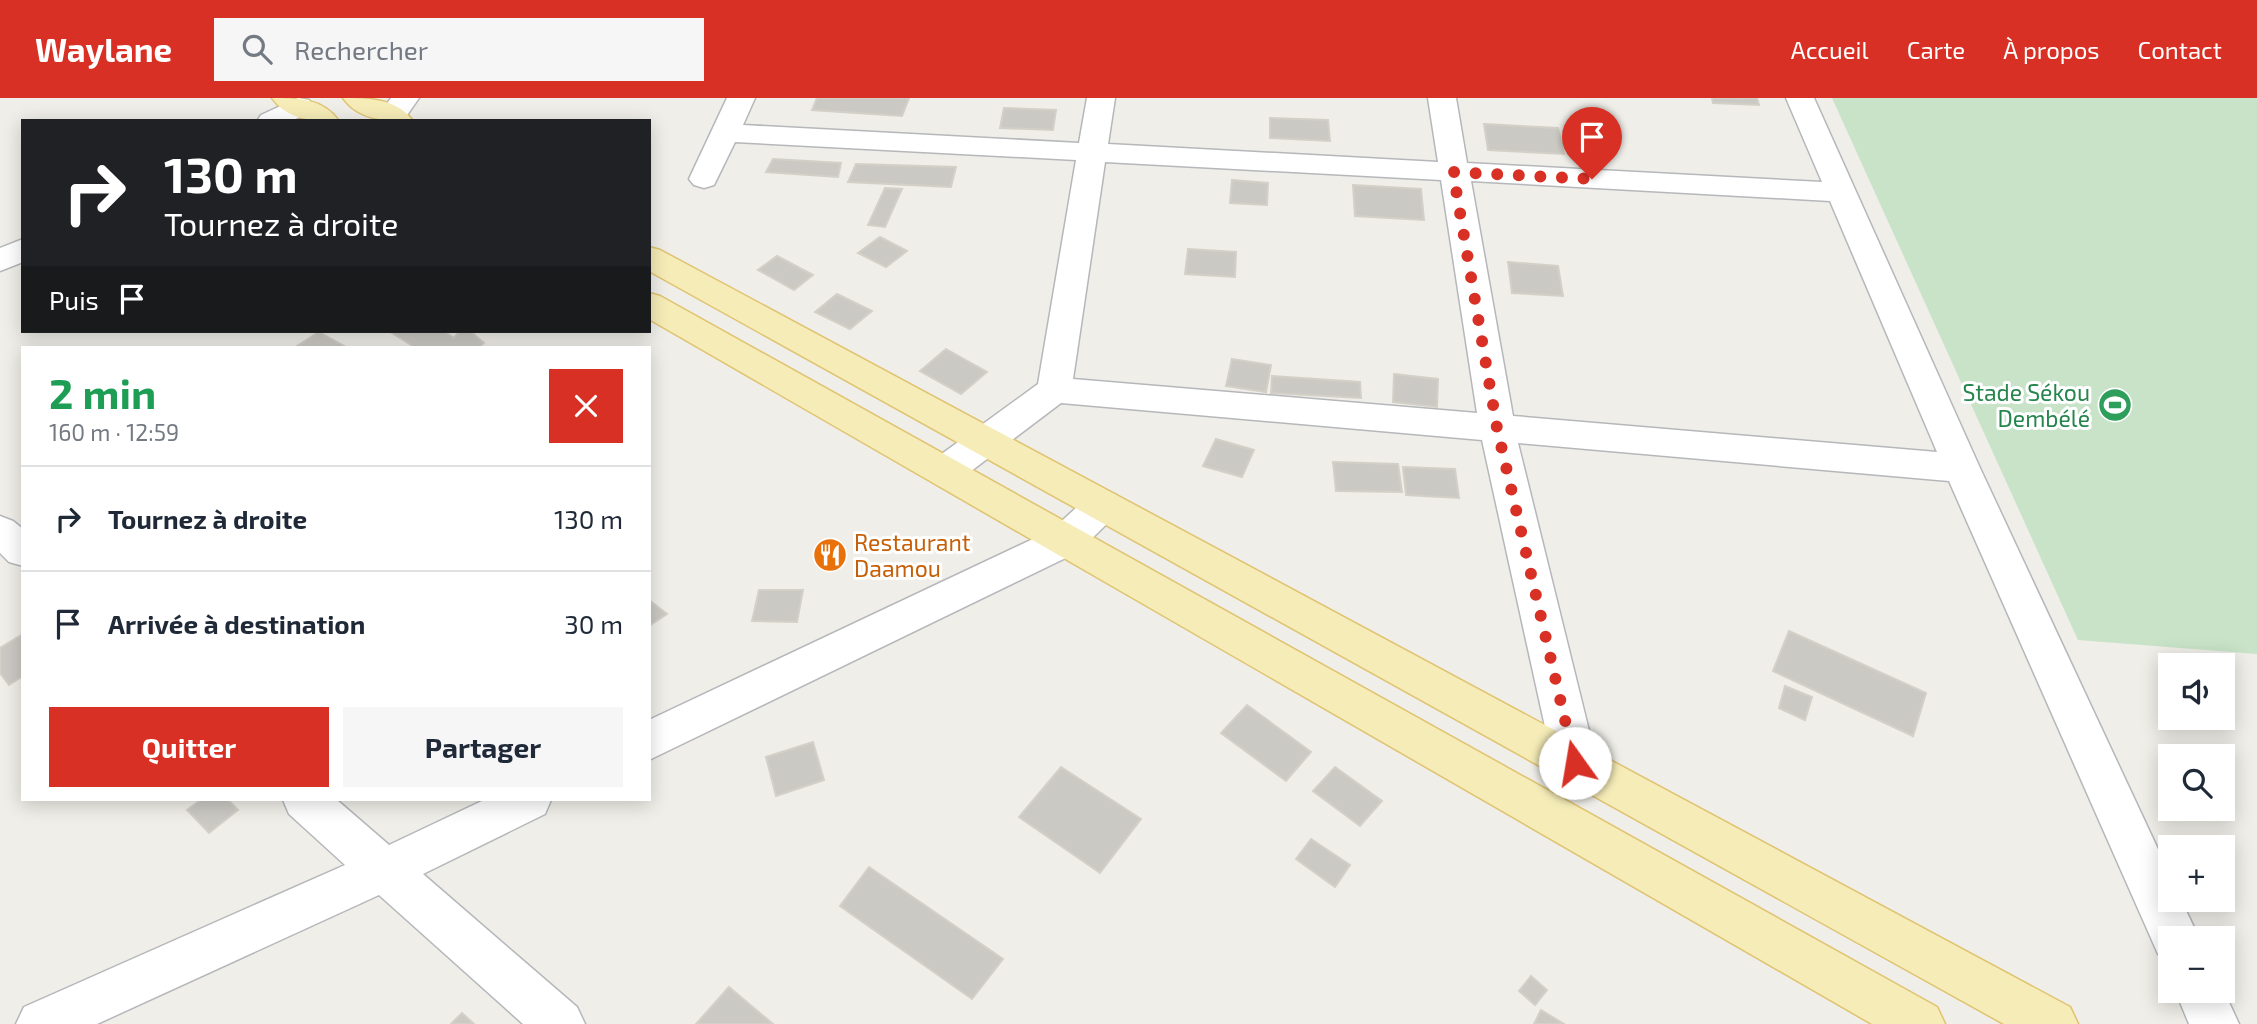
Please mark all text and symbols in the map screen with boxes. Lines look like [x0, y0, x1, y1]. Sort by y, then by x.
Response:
search box [214, 18, 704, 81]
text: Waylane [35, 29, 172, 69]
icon: search [238, 30, 276, 68]
text: Rechercher [294, 34, 428, 65]
text: Accueil [1791, 35, 1869, 64]
text: Carte [1907, 35, 1965, 64]
text: À propos [2003, 35, 2100, 64]
text: Contact [2138, 35, 2222, 64]
pin [1562, 107, 1622, 179]
icon: arrive [1573, 118, 1611, 156]
text: 130 m [164, 144, 298, 203]
icon: right [49, 147, 140, 238]
text: Tournez à droite [164, 204, 398, 242]
icon: arrive [113, 280, 151, 318]
text: Puis [49, 284, 99, 315]
text: 2 min [49, 367, 156, 417]
button: close [549, 369, 623, 443]
place label: Stade Sékou Dembélé [1962, 378, 2090, 432]
sports icon: Stade Sékou Dembélé [2096, 386, 2134, 424]
text: 160 m · 12:59 [49, 418, 179, 446]
icon: right [49, 500, 87, 538]
text: Tournez à droite [108, 503, 307, 534]
text: 130 m [554, 503, 623, 534]
place label: Restaurant Daamou [854, 528, 971, 582]
restaurant icon: Restaurant Daamou [811, 536, 849, 574]
icon: arrive [49, 605, 87, 643]
text: Arrivée à destination [108, 608, 365, 639]
text: 30 m [564, 608, 623, 639]
map controls [2158, 653, 2235, 1003]
button: sound [2158, 653, 2235, 730]
button: Quitter [49, 707, 329, 787]
button: Partager [343, 707, 623, 787]
position arrow [1538, 726, 1612, 800]
button: search [2158, 744, 2235, 821]
button: + [2158, 835, 2235, 912]
button: − [2158, 926, 2235, 1003]

